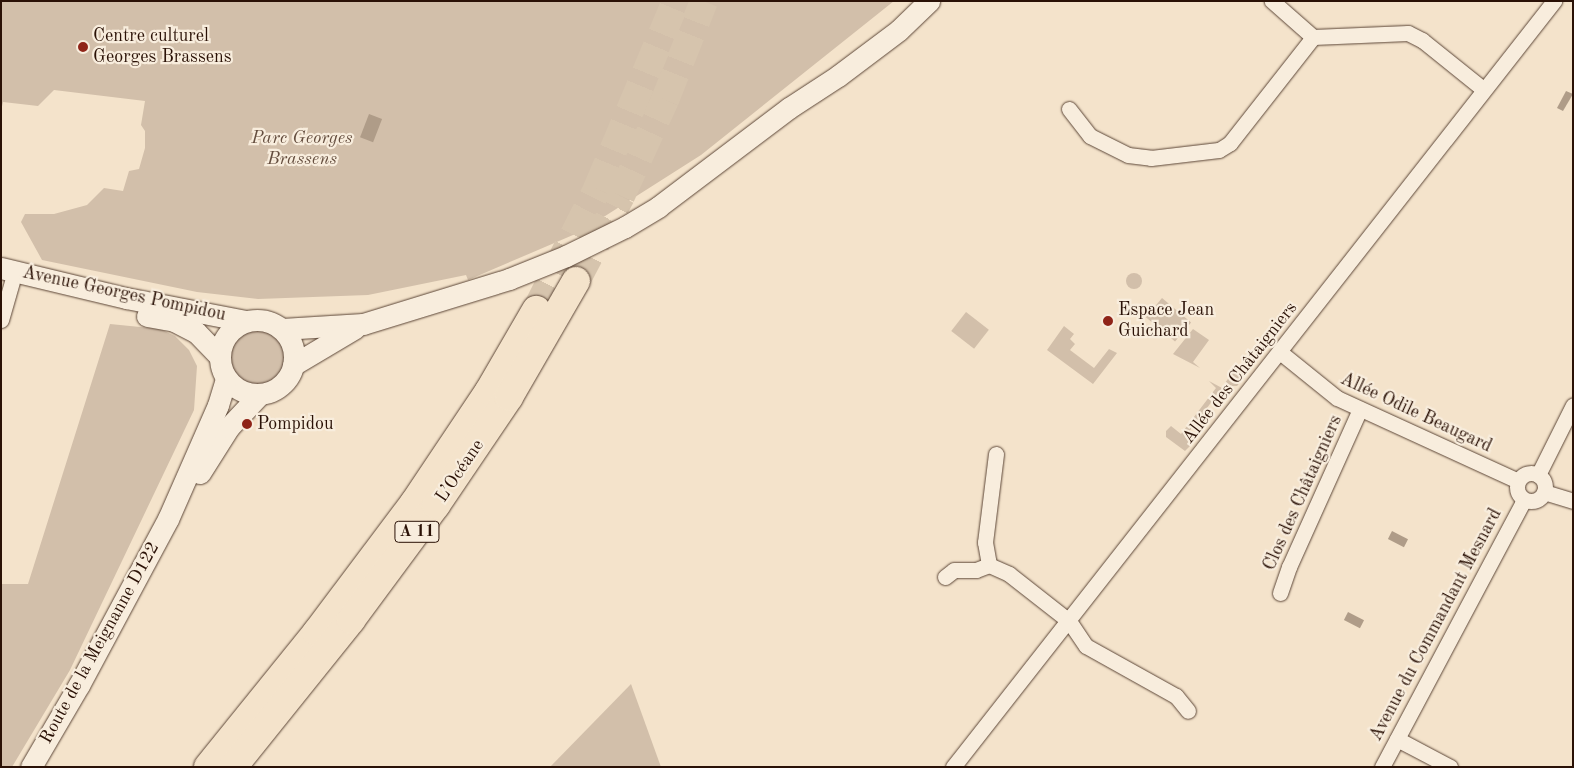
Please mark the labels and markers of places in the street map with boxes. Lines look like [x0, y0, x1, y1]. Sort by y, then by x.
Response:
place label: Centre culturel Georges Brassens [93, 26, 232, 68]
marker: Centre culturel Georges Brassens [77, 41, 89, 53]
place label: Espace Jean Guichard [1118, 300, 1214, 342]
marker: Espace Jean Guichard [1102, 315, 1114, 327]
place label: Pompidou [257, 413, 334, 435]
marker: Pompidou [241, 418, 253, 430]

